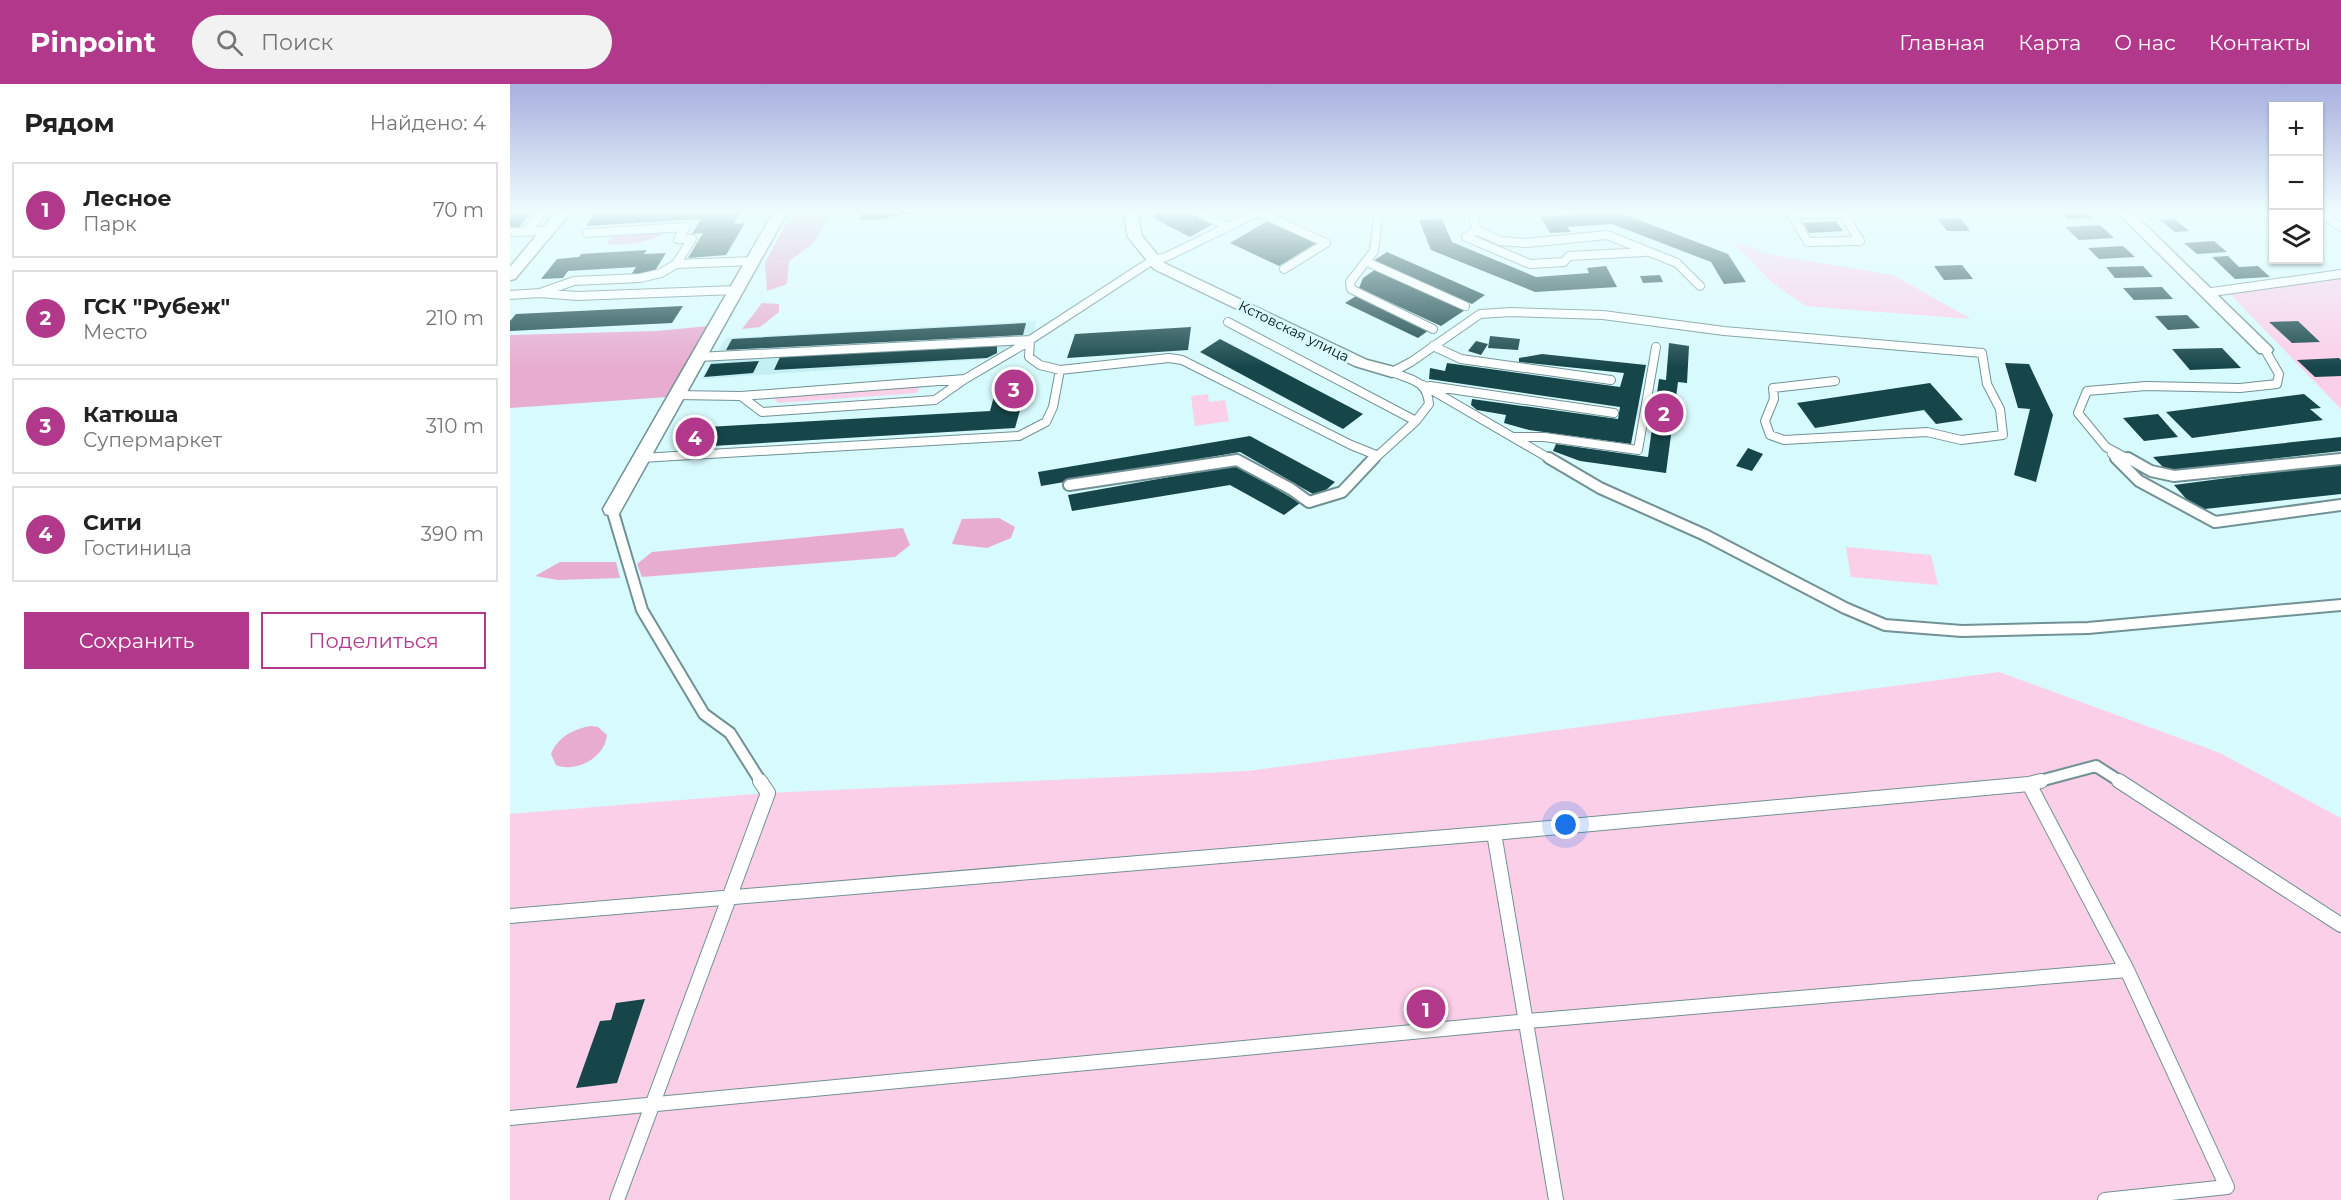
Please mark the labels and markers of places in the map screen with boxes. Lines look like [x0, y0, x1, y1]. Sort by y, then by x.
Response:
pin: 3 [994, 366, 1034, 412]
pin: 2 [1644, 390, 1684, 436]
pin: 4 [676, 414, 714, 460]
pin: 1 [1406, 986, 1446, 1032]

